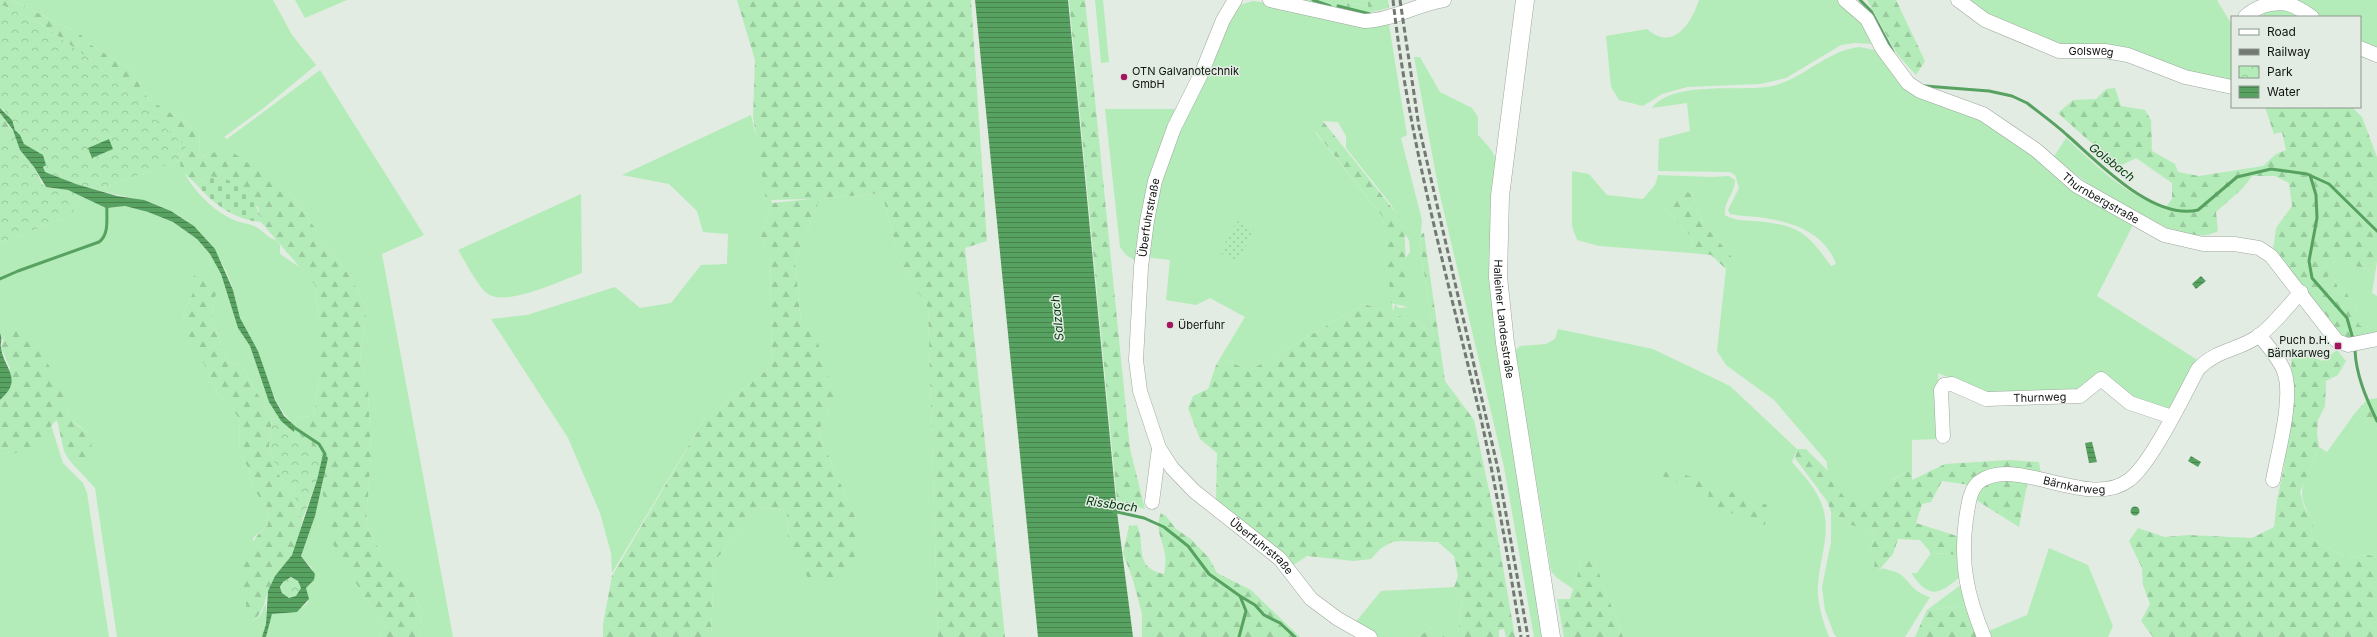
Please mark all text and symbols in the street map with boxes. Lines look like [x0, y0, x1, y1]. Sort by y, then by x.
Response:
legend [2231, 16, 2361, 108]
text: Road [2267, 24, 2296, 39]
street label: Golsweg [2069, 44, 2115, 59]
text: Railway [2267, 44, 2311, 59]
place label: OTN Galvanotechnik GmbH [1132, 64, 1239, 91]
text: Park [2267, 64, 2293, 79]
marker: OTN Galvanotechnik GmbH [1119, 72, 1129, 82]
text: Water [2267, 84, 2301, 99]
water label: Golsbach [2086, 139, 2138, 185]
street label: Thurnbergstraße [2059, 169, 2142, 227]
street label: Überfuhrstraße [1135, 177, 1162, 258]
street label: Halleiner Landesstraße [1491, 259, 1517, 380]
water label: Salzach [1047, 294, 1067, 342]
place label: Überfuhr [1178, 318, 1225, 332]
marker: Überfuhr [1165, 320, 1175, 330]
place label: Puch b.H. Bärnkarweg [2267, 333, 2330, 360]
marker: Puch b.H. Bärnkarweg [2333, 341, 2343, 351]
street label: Thurnweg [2013, 389, 2067, 405]
street label: Bärnkarweg [2042, 473, 2106, 497]
water label: Rissbach [1085, 493, 1139, 515]
street label: Überfuhrstraße [1227, 515, 1296, 577]

